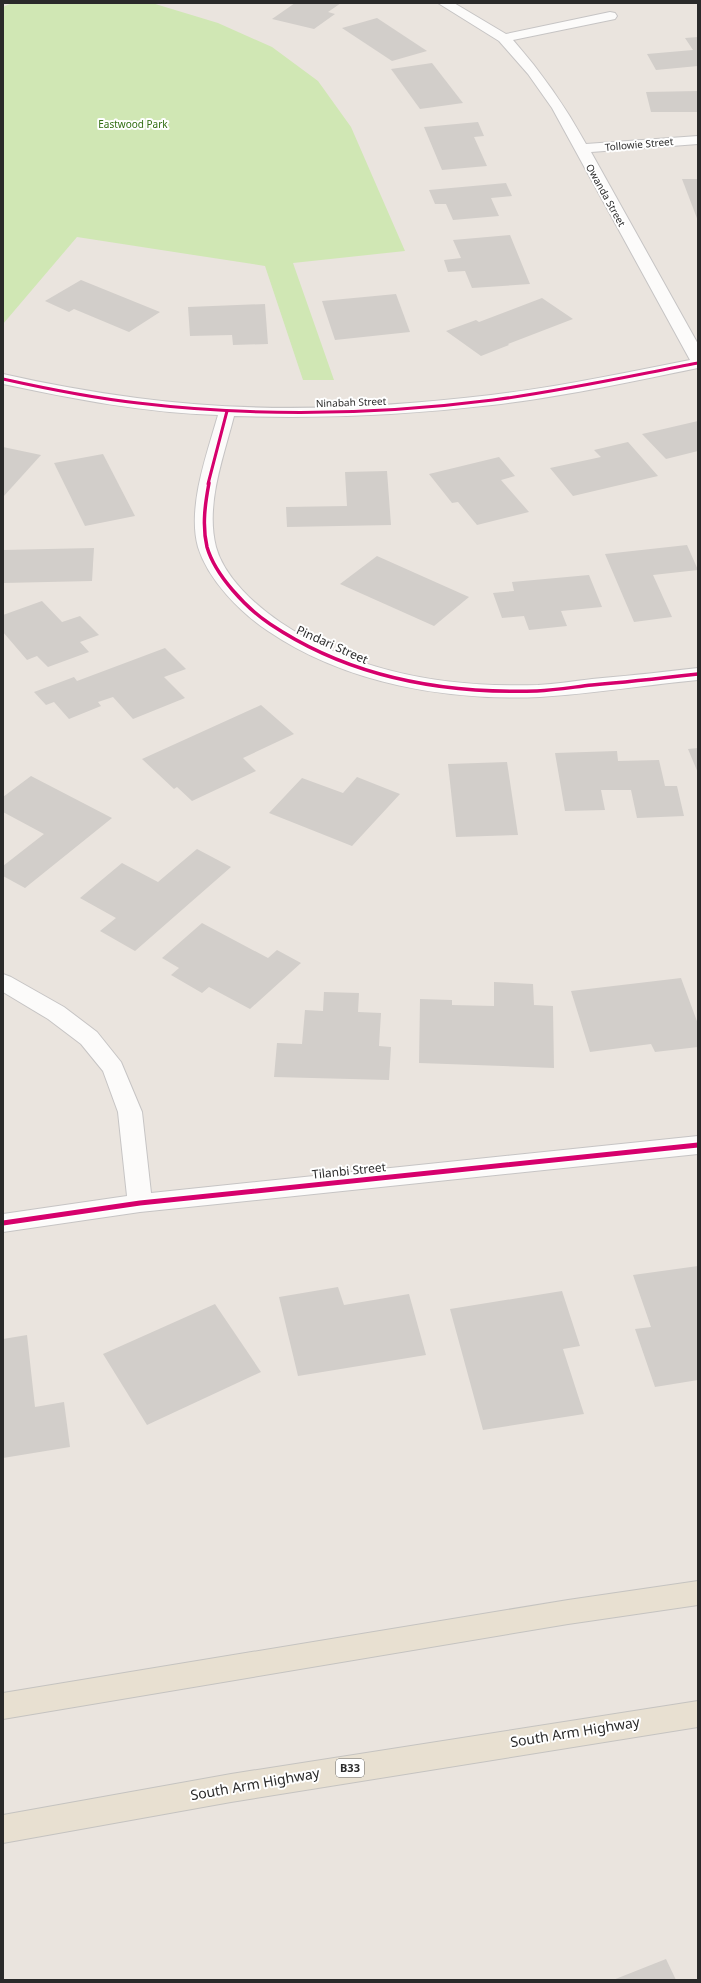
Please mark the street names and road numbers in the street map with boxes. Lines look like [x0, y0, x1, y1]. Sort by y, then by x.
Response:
street label: Tollowie Street [604, 134, 674, 154]
street label: Owanda Street [583, 161, 629, 229]
street label: Ninabah Street [316, 394, 387, 410]
street label: Pindari Street [294, 621, 371, 668]
street label: Tilanbi Street [311, 1158, 387, 1183]
street label: South Arm Highway [509, 1712, 642, 1751]
road number: B33 [336, 1759, 364, 1777]
street label: South Arm Highway [189, 1763, 322, 1804]

